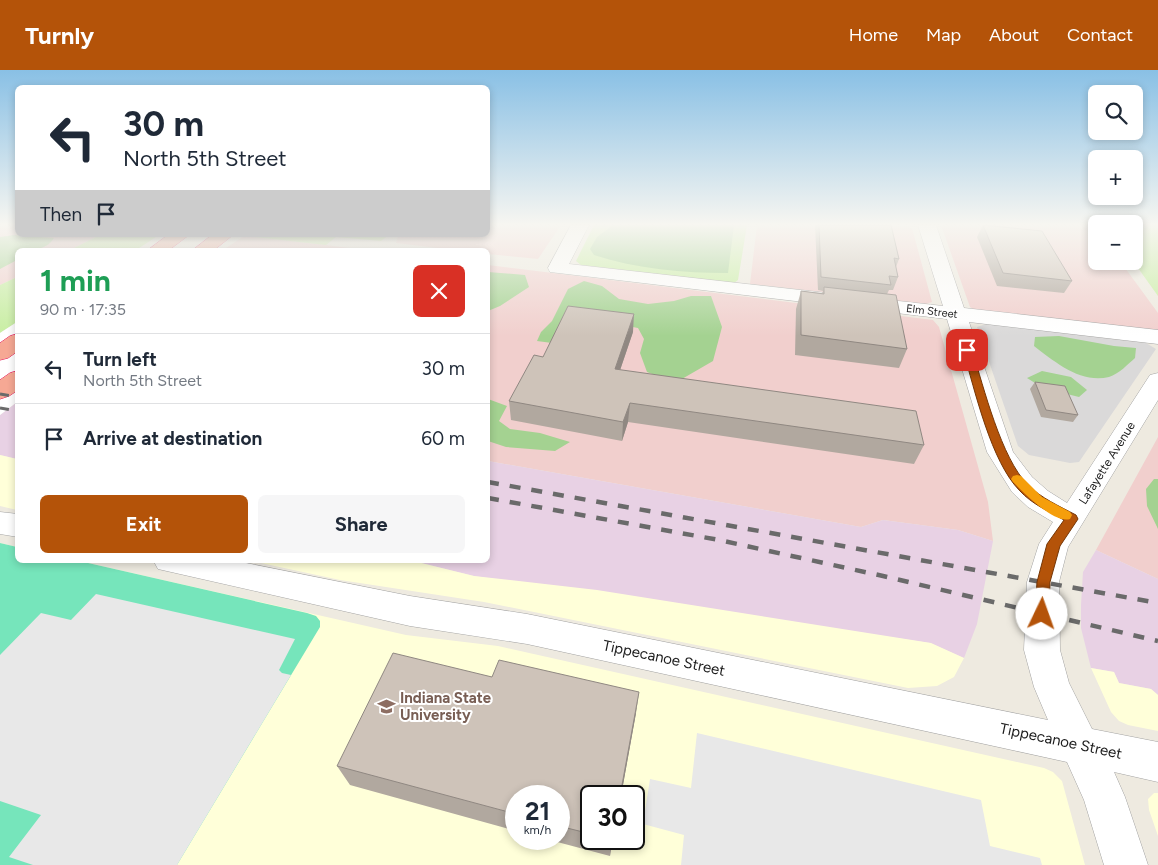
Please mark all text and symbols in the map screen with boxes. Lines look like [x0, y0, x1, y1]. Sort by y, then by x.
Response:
text: Turnly [25, 21, 94, 50]
text: Home [849, 24, 898, 46]
text: Map [926, 24, 961, 46]
text: About [989, 24, 1039, 46]
text: Contact [1067, 24, 1133, 46]
map controls [1088, 85, 1143, 270]
button: search [1088, 85, 1143, 140]
text: 30 m [123, 103, 204, 145]
icon: left [40, 105, 105, 170]
text: North 5th Street [123, 145, 287, 172]
button: + [1088, 150, 1143, 205]
icon: arrive [92, 200, 120, 228]
text: Then [40, 203, 82, 226]
button: − [1088, 215, 1143, 270]
text: 1 min [40, 262, 111, 299]
button: close [413, 265, 465, 317]
text: 90 m · 17:35 [40, 300, 126, 319]
street label: Elm Street [905, 302, 958, 321]
pin [946, 329, 988, 371]
icon: arrive [953, 336, 981, 364]
text: Turn left [83, 348, 157, 371]
icon: left [40, 355, 68, 383]
text: 30 m [422, 357, 465, 380]
text: North 5th Street [83, 371, 202, 390]
street label: Lafayette Avenue [1076, 419, 1138, 507]
icon: arrive [40, 425, 68, 453]
text: Arrive at destination [83, 427, 262, 450]
text: 60 m [421, 427, 465, 450]
button: Exit [40, 495, 248, 553]
button: Share [258, 495, 465, 553]
position arrow [1015, 587, 1067, 639]
street label: Tippecanoe Street [601, 636, 727, 680]
place label: Indiana State University [400, 689, 492, 724]
school or university icon: Indiana State University [376, 697, 396, 717]
street label: Tippecanoe Street [998, 719, 1124, 763]
speed limit sign: 30 [580, 785, 645, 850]
text: 21 [525, 796, 550, 826]
text: km/h [524, 823, 551, 837]

